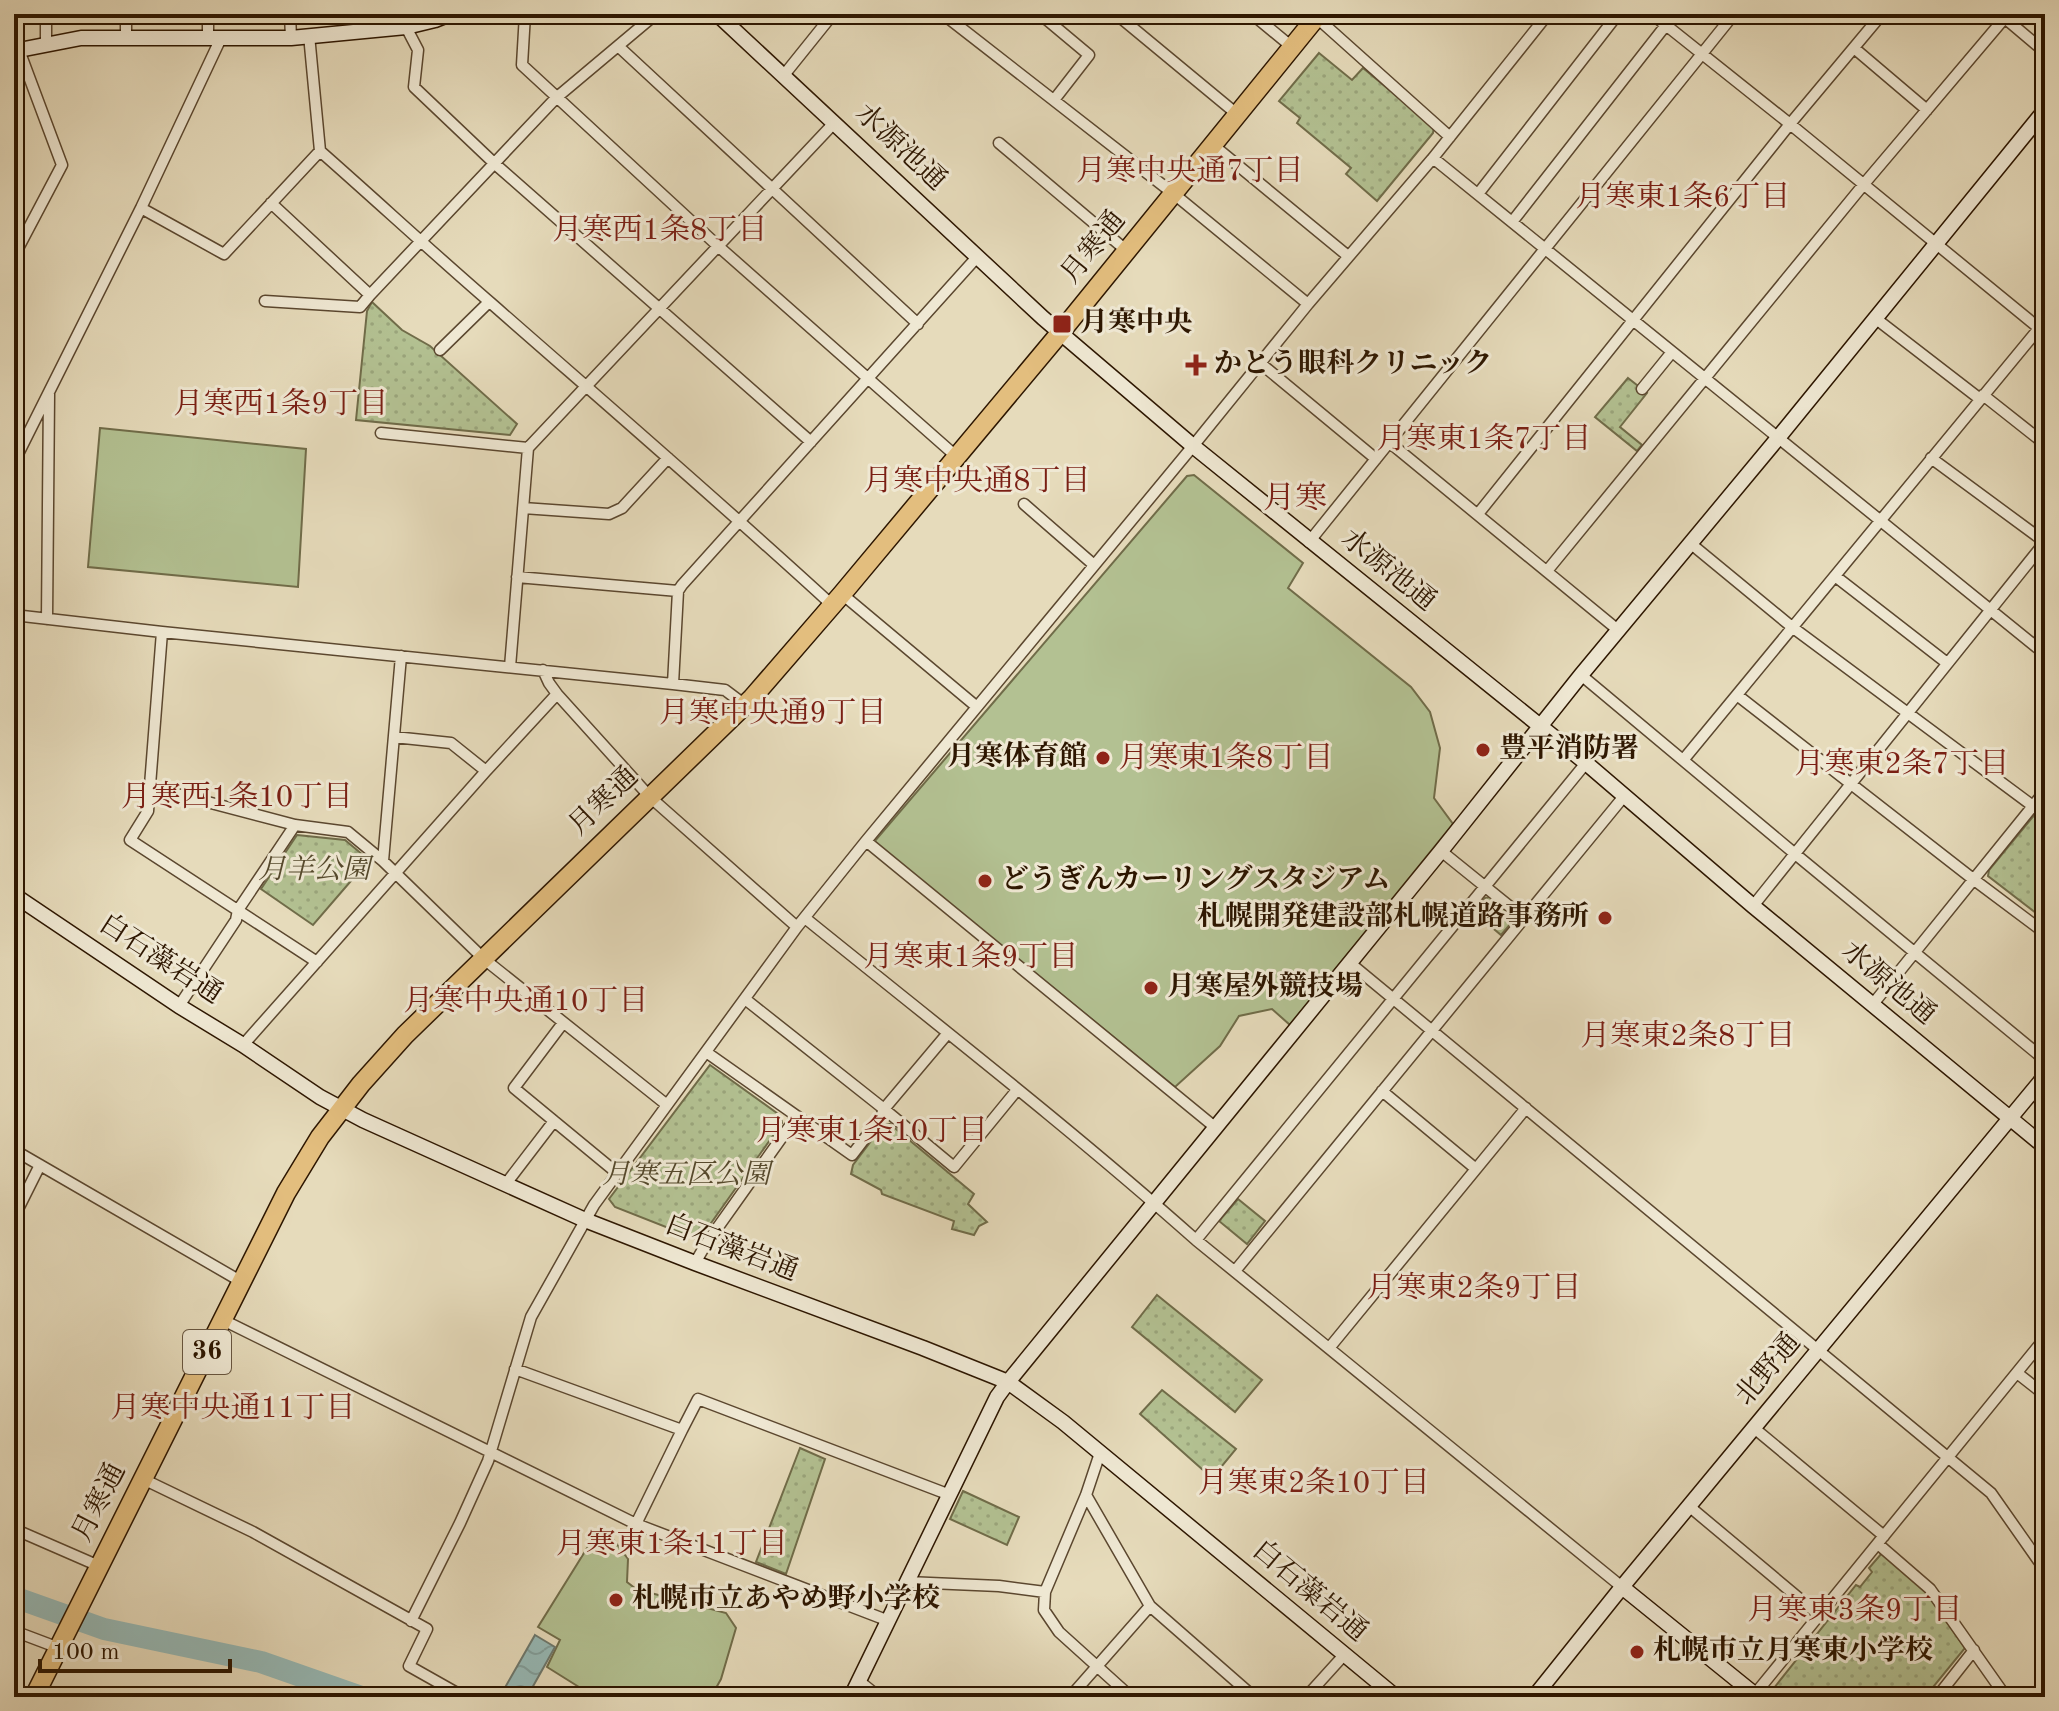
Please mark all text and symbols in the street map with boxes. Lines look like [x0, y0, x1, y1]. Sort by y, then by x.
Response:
street label: 水源池通 [849, 97, 953, 196]
district label: 月寒中央通7丁目 [1076, 154, 1304, 187]
district label: 月寒東1条6丁目 [1576, 180, 1790, 213]
street label: 月寒通 [1054, 205, 1131, 289]
district label: 月寒西1条8丁目 [553, 213, 767, 246]
place label: 月寒中央 [1080, 307, 1192, 338]
marker: 月寒中央 [1051, 313, 1073, 335]
place label: かとう眼科クリニック [1214, 348, 1492, 379]
marker: かとう眼科クリニック [1185, 354, 1207, 376]
district label: 月寒西1条9丁目 [174, 387, 388, 420]
district label: 月寒東1条7丁目 [1377, 422, 1591, 455]
district label: 月寒中央通8丁目 [863, 464, 1091, 497]
district label: 月寒 [1263, 481, 1327, 516]
street label: 水源池通 [1336, 523, 1442, 617]
district label: 月寒中央通9丁目 [659, 696, 887, 729]
place label: 豊平消防署 [1499, 733, 1639, 764]
place label: 月寒体育館 [947, 741, 1087, 772]
district label: 月寒東1条8丁目 [1119, 741, 1333, 774]
marker: 豊平消防署 [1474, 741, 1492, 759]
district label: 月寒東2条7丁目 [1795, 747, 2009, 780]
marker: 月寒体育館 [1094, 749, 1112, 767]
street label: 月寒通 [562, 761, 644, 841]
district label: 月寒西1条10丁目 [121, 780, 353, 813]
park label: 月羊公園 [258, 854, 374, 885]
place label: どうぎんカーリングスタジアム [1001, 864, 1390, 895]
marker: どうぎんカーリングスタジアム [976, 872, 994, 890]
place label: 札幌開発建設部札幌道路事務所 [1197, 901, 1589, 932]
street label: 白石藻岩通 [94, 908, 228, 1010]
marker: 札幌開発建設部札幌道路事務所 [1596, 909, 1614, 927]
street label: 水源池通 [1836, 935, 1942, 1031]
district label: 月寒東1条9丁目 [864, 940, 1078, 973]
place label: 月寒屋外競技場 [1167, 971, 1363, 1002]
marker: 月寒屋外競技場 [1142, 979, 1160, 997]
district label: 月寒中央通10丁目 [404, 984, 648, 1017]
district label: 月寒東2条8丁目 [1581, 1019, 1795, 1052]
district label: 月寒東1条10丁目 [756, 1114, 988, 1147]
park label: 月寒五区公園 [602, 1159, 774, 1190]
street label: 白石藻岩通 [661, 1208, 802, 1287]
district label: 月寒東2条9丁目 [1367, 1271, 1581, 1304]
street label: 北野通 [1729, 1327, 1807, 1411]
road number: 36 [183, 1330, 231, 1374]
district label: 月寒中央通11丁目 [111, 1391, 355, 1424]
street label: 月寒通 [66, 1458, 132, 1547]
district label: 月寒東2条10丁目 [1198, 1466, 1430, 1499]
district label: 月寒東1条11丁目 [556, 1527, 788, 1560]
street label: 白石藻岩通 [1246, 1534, 1374, 1648]
place label: 札幌市立あやめ野小学校 [632, 1583, 940, 1614]
marker: 札幌市立あやめ野小学校 [607, 1591, 625, 1609]
district label: 月寒東3条9丁目 [1748, 1593, 1962, 1626]
scale bar [40, 1623, 230, 1673]
place label: 札幌市立月寒東小学校 [1653, 1635, 1933, 1666]
text: 100 m [52, 1641, 120, 1665]
marker: 札幌市立月寒東小学校 [1628, 1643, 1646, 1661]

